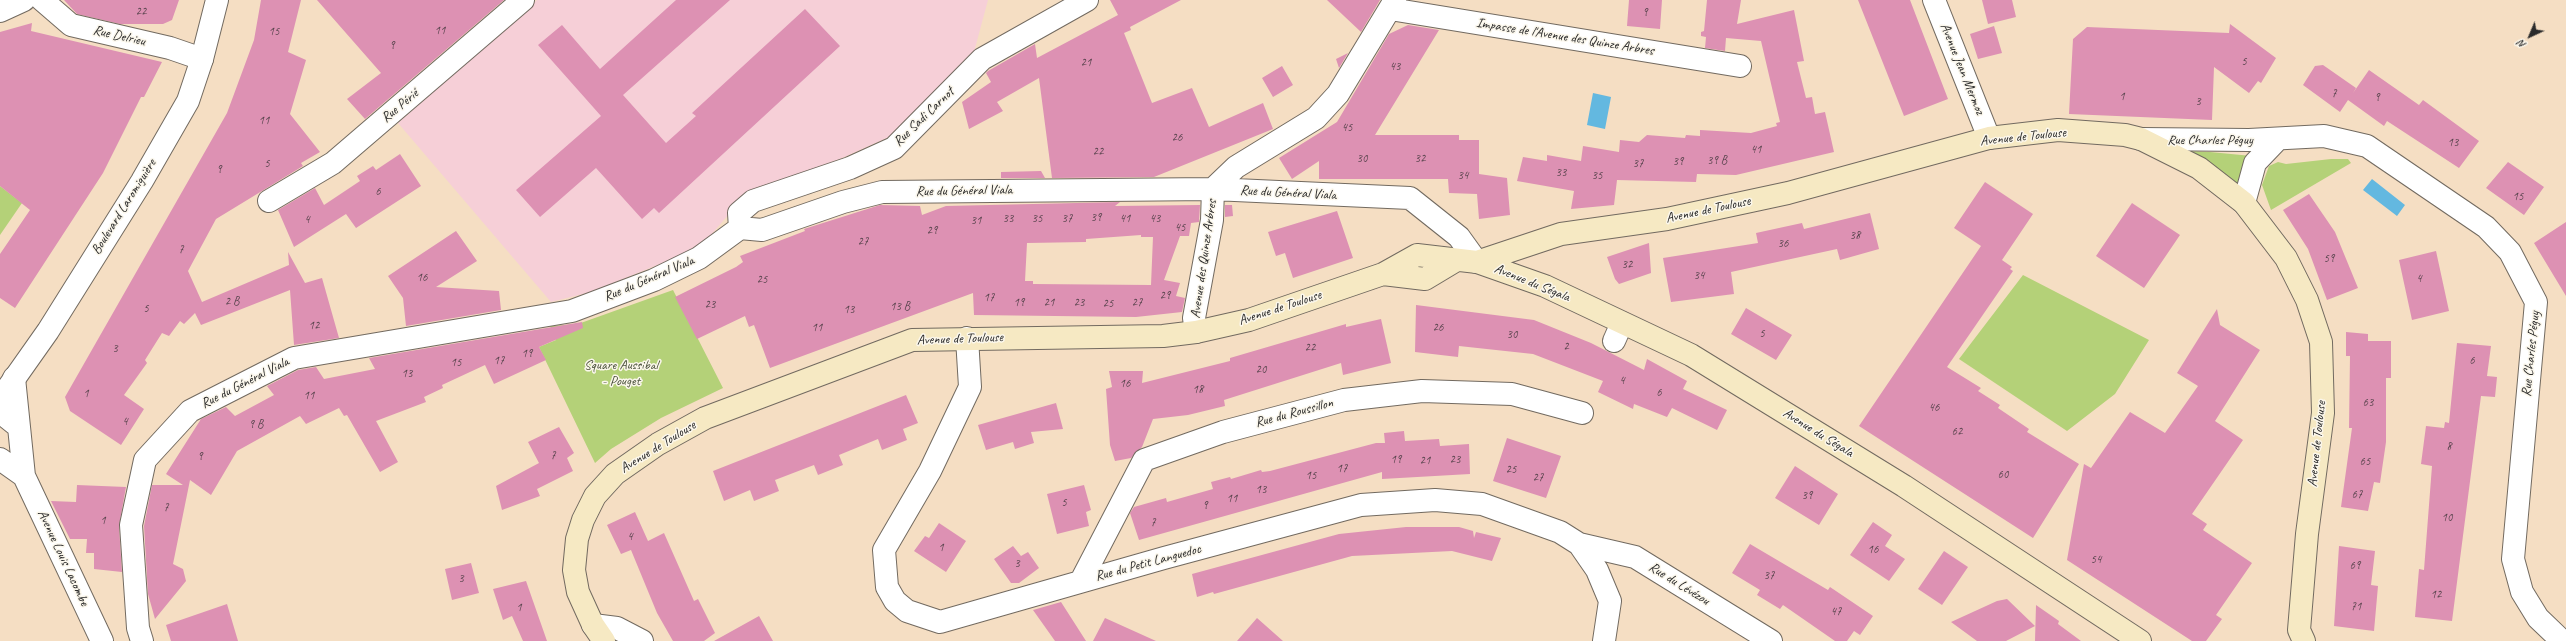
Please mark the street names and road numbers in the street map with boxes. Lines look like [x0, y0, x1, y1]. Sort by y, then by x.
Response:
street label: Impasse de l'Avenue des Quinze Arbres [1475, 15, 1655, 59]
street label: Avenue Jean Mermoz [1936, 21, 1988, 117]
street label: Rue Delrieu [91, 22, 147, 50]
street label: Rue Sadi Carnot [890, 84, 958, 150]
street label: Rue Périé [378, 86, 422, 126]
street label: Avenue de Toulouse [1979, 124, 2067, 150]
street label: Rue Charles Péguy [2167, 132, 2253, 148]
street label: Boulevard Laromiguière [88, 156, 160, 258]
street label: Rue du Général Viala [916, 182, 1012, 200]
street label: Rue du Général Viala [1239, 182, 1337, 204]
street label: Avenue de Toulouse [1664, 193, 1752, 227]
street label: Avenue des Quinze Arbres [1187, 199, 1221, 319]
street label: Rue du Général Viala [601, 252, 697, 306]
street label: Avenue du Ségala [1492, 260, 1572, 306]
street label: Avenue de Toulouse [1236, 287, 1324, 329]
street label: Rue Charles Péguy [2518, 311, 2544, 397]
street label: Avenue de Toulouse [917, 329, 1003, 349]
street label: Rue du Général Viala [198, 354, 292, 412]
street label: Rue du Roussillon [1253, 395, 1335, 431]
street label: Avenue de Toulouse [2304, 400, 2330, 488]
street label: Avenue du Ségala [1780, 405, 1856, 461]
street label: Avenue de Toulouse [617, 417, 699, 477]
street label: Avenue Louis Lacombe [33, 507, 93, 609]
street label: Rue du Petit Languedoc [1093, 541, 1203, 585]
street label: Rue du Lévézou [1646, 559, 1712, 609]

